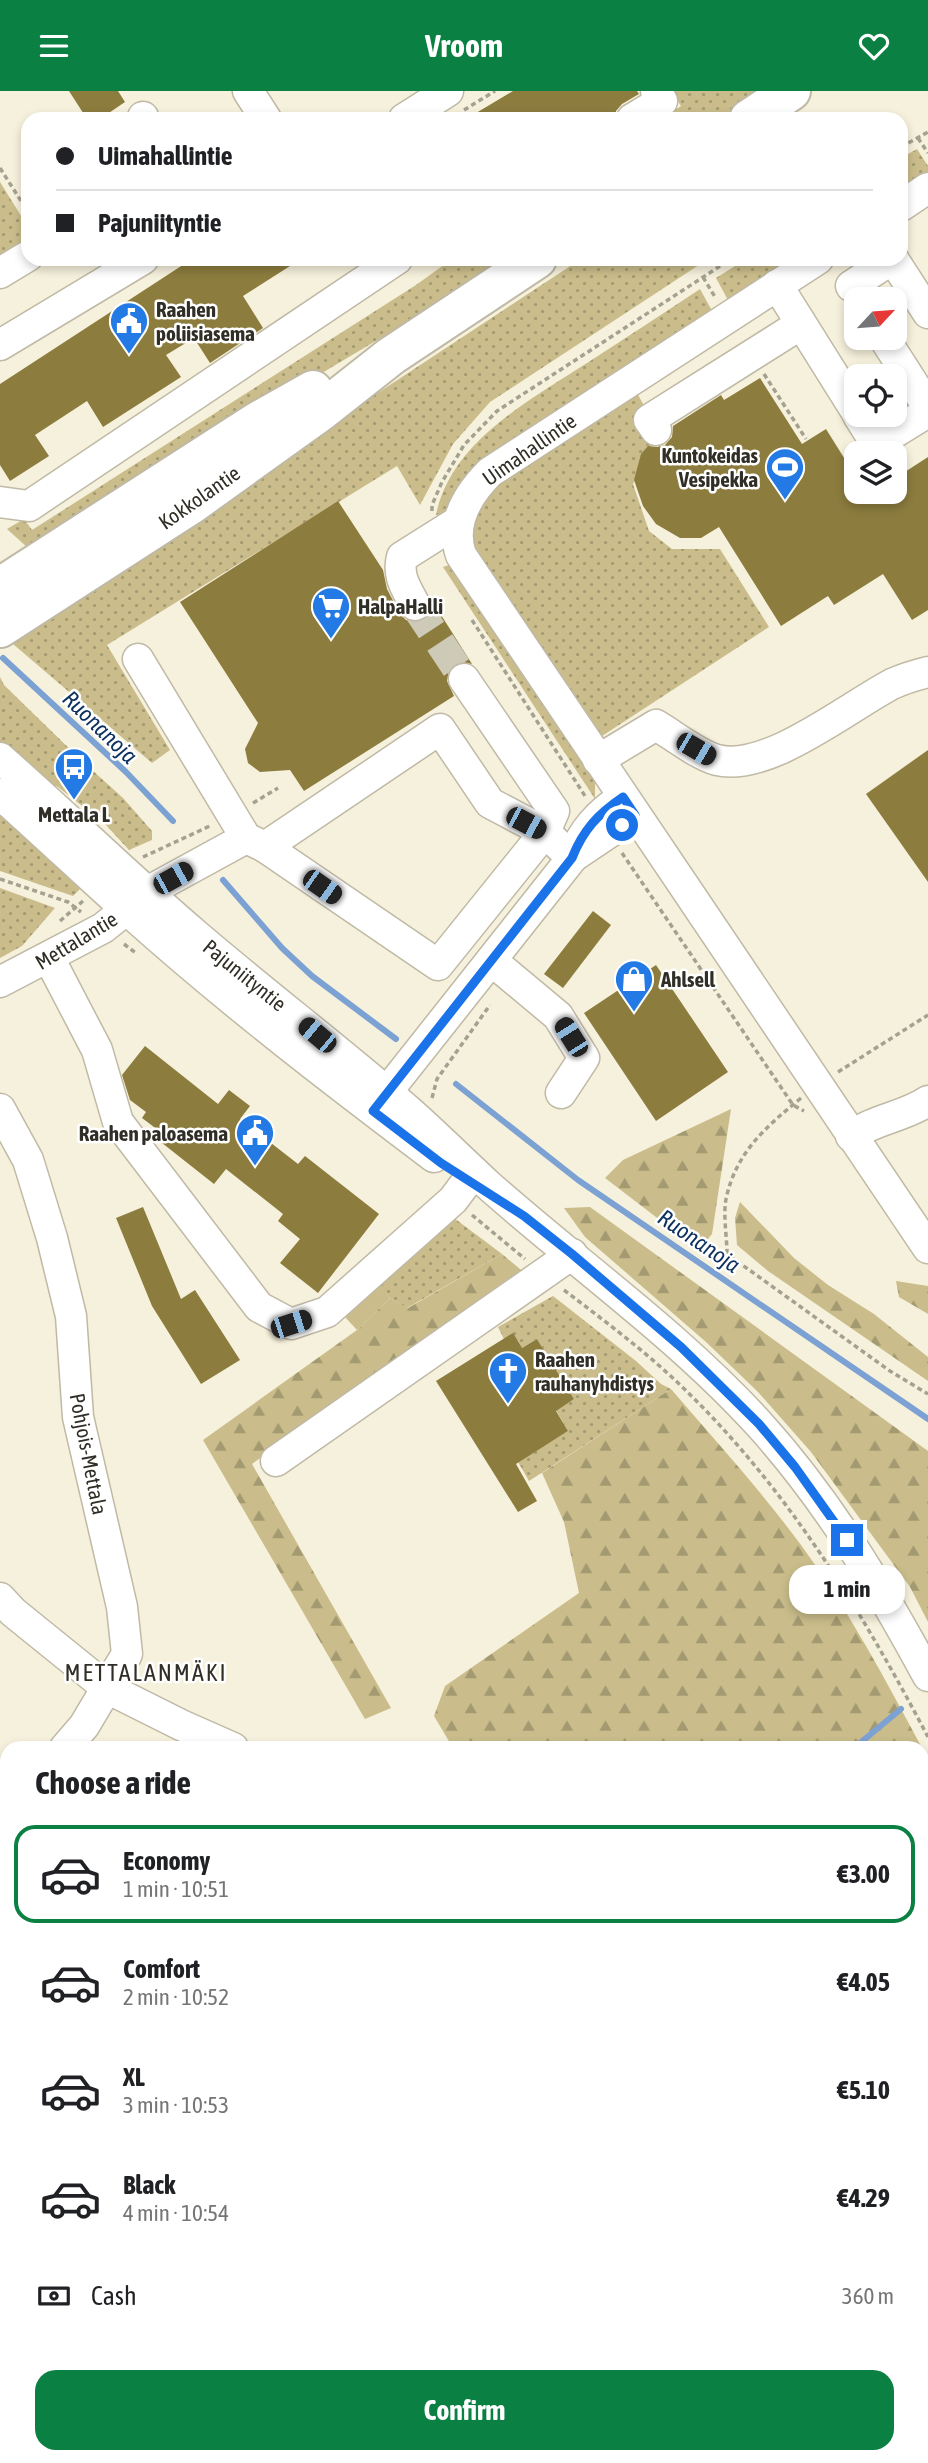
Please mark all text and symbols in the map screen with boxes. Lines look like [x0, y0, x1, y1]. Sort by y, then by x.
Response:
icon: menu [35, 27, 73, 65]
text: Vroom [425, 27, 503, 64]
icon: heart [855, 27, 893, 65]
text: Uimahallintie [98, 141, 232, 171]
text: Pajuniityntie [98, 208, 222, 238]
north arrow [844, 287, 906, 350]
map controls [844, 287, 907, 504]
place label: Raahen poliisiasema [156, 297, 255, 345]
public building icon: Raahen poliisiasema [108, 300, 150, 355]
button: locate [844, 364, 907, 427]
street label: Uimahallintie [478, 408, 580, 490]
button: layers [844, 441, 907, 504]
place label: Kuntokeidas Vesipekka [662, 443, 759, 491]
sports icon: Kuntokeidas Vesipekka [764, 446, 806, 501]
street label: Kokkolantie [154, 460, 244, 534]
supermarket icon: HalpaHalli [310, 585, 352, 640]
place label: HalpaHalli [358, 594, 443, 618]
water label: Ruonanoja [57, 685, 143, 769]
car [673, 729, 720, 769]
bus stop icon: Mettala L [53, 746, 95, 801]
place label: Mettala L [38, 802, 110, 826]
car [503, 804, 550, 842]
route start [606, 809, 638, 841]
car [150, 859, 197, 897]
car [299, 866, 346, 908]
street label: Mettalantie [31, 906, 121, 974]
street label: Pajuniityntie [199, 934, 291, 1016]
shop icon: Ahlsell [613, 958, 655, 1013]
place label: Ahlsell [660, 967, 716, 991]
car [295, 1013, 340, 1057]
car [551, 1014, 592, 1060]
public building icon: Raahen paloasema [234, 1112, 276, 1167]
place label: Raahen paloasema [79, 1121, 228, 1145]
water label: Ruonanoja [653, 1204, 745, 1278]
car [268, 1308, 315, 1340]
place label: Raahen rauhanyhdistys [535, 1347, 655, 1395]
church icon: Raahen rauhanyhdistys [487, 1350, 529, 1405]
street label: Pohjois-Mettala [65, 1391, 113, 1517]
route end [831, 1524, 863, 1556]
callout: 1 min [789, 1565, 905, 1613]
text: 1 min [824, 1576, 870, 1602]
district label: METTALANMÄKI [64, 1659, 228, 1686]
text: Choose a ride [35, 1764, 191, 1801]
icon: car [39, 1843, 102, 1906]
text: Economy [123, 1846, 210, 1876]
text: €3.00 [837, 1859, 890, 1889]
text: 1 min · 10:51 [123, 1876, 229, 1902]
icon: car [39, 1951, 102, 2014]
text: Comfort [123, 1954, 200, 1984]
text: €4.05 [837, 1967, 890, 1997]
text: 2 min · 10:52 [123, 1984, 229, 2010]
icon: car [39, 2059, 102, 2122]
text: XL [123, 2062, 145, 2092]
text: €5.10 [837, 2075, 890, 2105]
text: 3 min · 10:53 [123, 2092, 229, 2118]
icon: car [39, 2167, 102, 2230]
text: Black [123, 2170, 175, 2200]
text: €4.29 [837, 2183, 890, 2213]
text: 4 min · 10:54 [123, 2200, 229, 2226]
icon: cash [35, 2277, 73, 2315]
text: Cash [91, 2281, 137, 2311]
text: 360 m [842, 2283, 894, 2309]
button: Confirm [35, 2370, 894, 2450]

